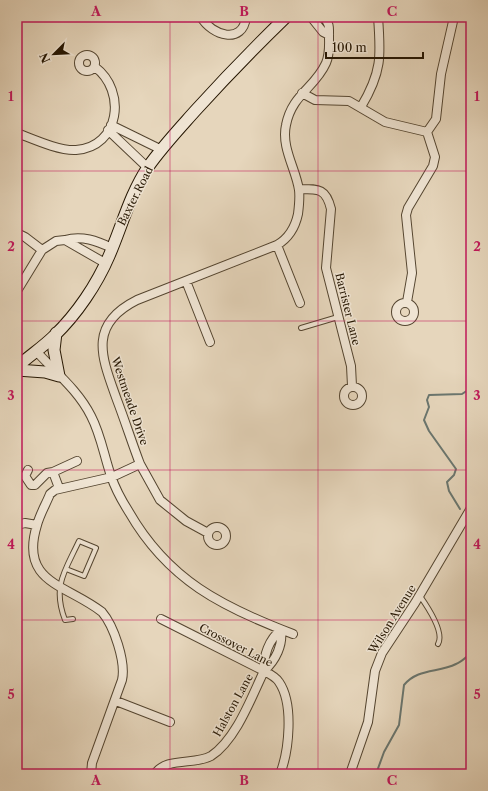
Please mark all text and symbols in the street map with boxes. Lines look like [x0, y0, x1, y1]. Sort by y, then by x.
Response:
text: A [90, 3, 102, 19]
text: B [239, 3, 249, 19]
text: C [387, 3, 397, 19]
north arrow [34, 34, 74, 74]
scale bar [326, 34, 423, 60]
text: 100 m [332, 40, 367, 55]
text: N [36, 50, 53, 65]
text: 1 [8, 88, 14, 104]
text: 1 [474, 88, 480, 104]
street label: Baxter Road [114, 164, 156, 228]
text: 2 [7, 238, 15, 254]
text: 2 [473, 238, 481, 254]
street label: Barrister Lane [332, 271, 364, 347]
street label: Westmeade Drive [108, 354, 152, 447]
text: 3 [7, 387, 15, 403]
text: 3 [473, 387, 481, 403]
text: 4 [7, 536, 15, 552]
text: 4 [473, 536, 481, 552]
street label: Wilson Avenue [365, 582, 419, 657]
street label: Crossover Lane [197, 620, 275, 670]
street label: Halston Lane [210, 671, 256, 739]
text: 5 [7, 686, 15, 702]
text: 5 [473, 686, 481, 702]
text: A [90, 772, 102, 788]
text: B [239, 772, 249, 788]
text: C [387, 772, 397, 788]

